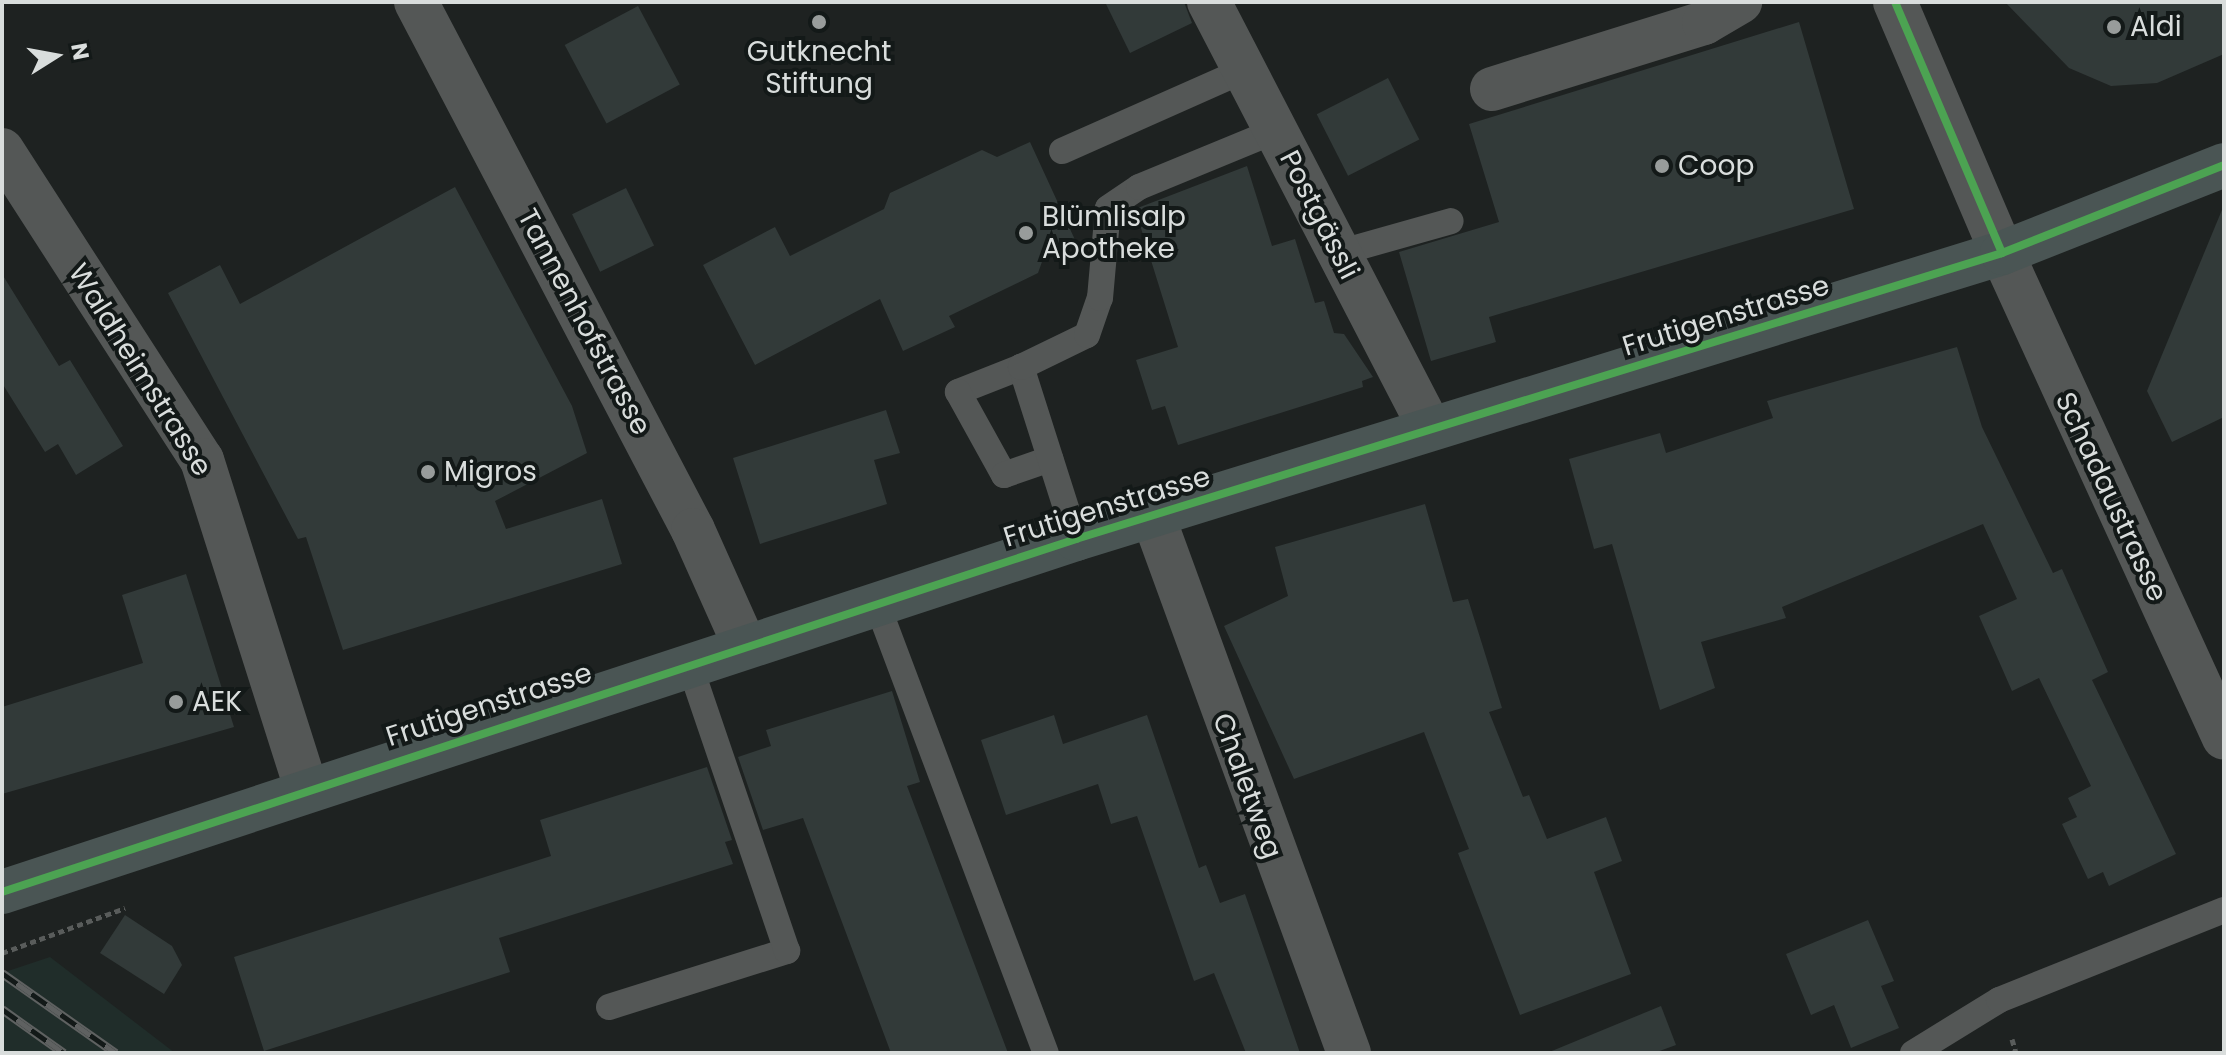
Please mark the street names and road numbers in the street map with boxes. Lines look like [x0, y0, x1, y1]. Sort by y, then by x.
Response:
street label: Postgässli [1272, 145, 1366, 285]
street label: Tannenhofstrasse [510, 203, 658, 441]
street label: Waldheimstrasse [61, 258, 219, 482]
street label: Frutigenstrasse [1619, 269, 1833, 363]
street label: Schadaustrasse [2048, 387, 2174, 607]
street label: Frutigenstrasse [1000, 460, 1214, 554]
street label: Frutigenstrasse [382, 656, 596, 754]
street label: Chaletweg [1205, 709, 1289, 863]

